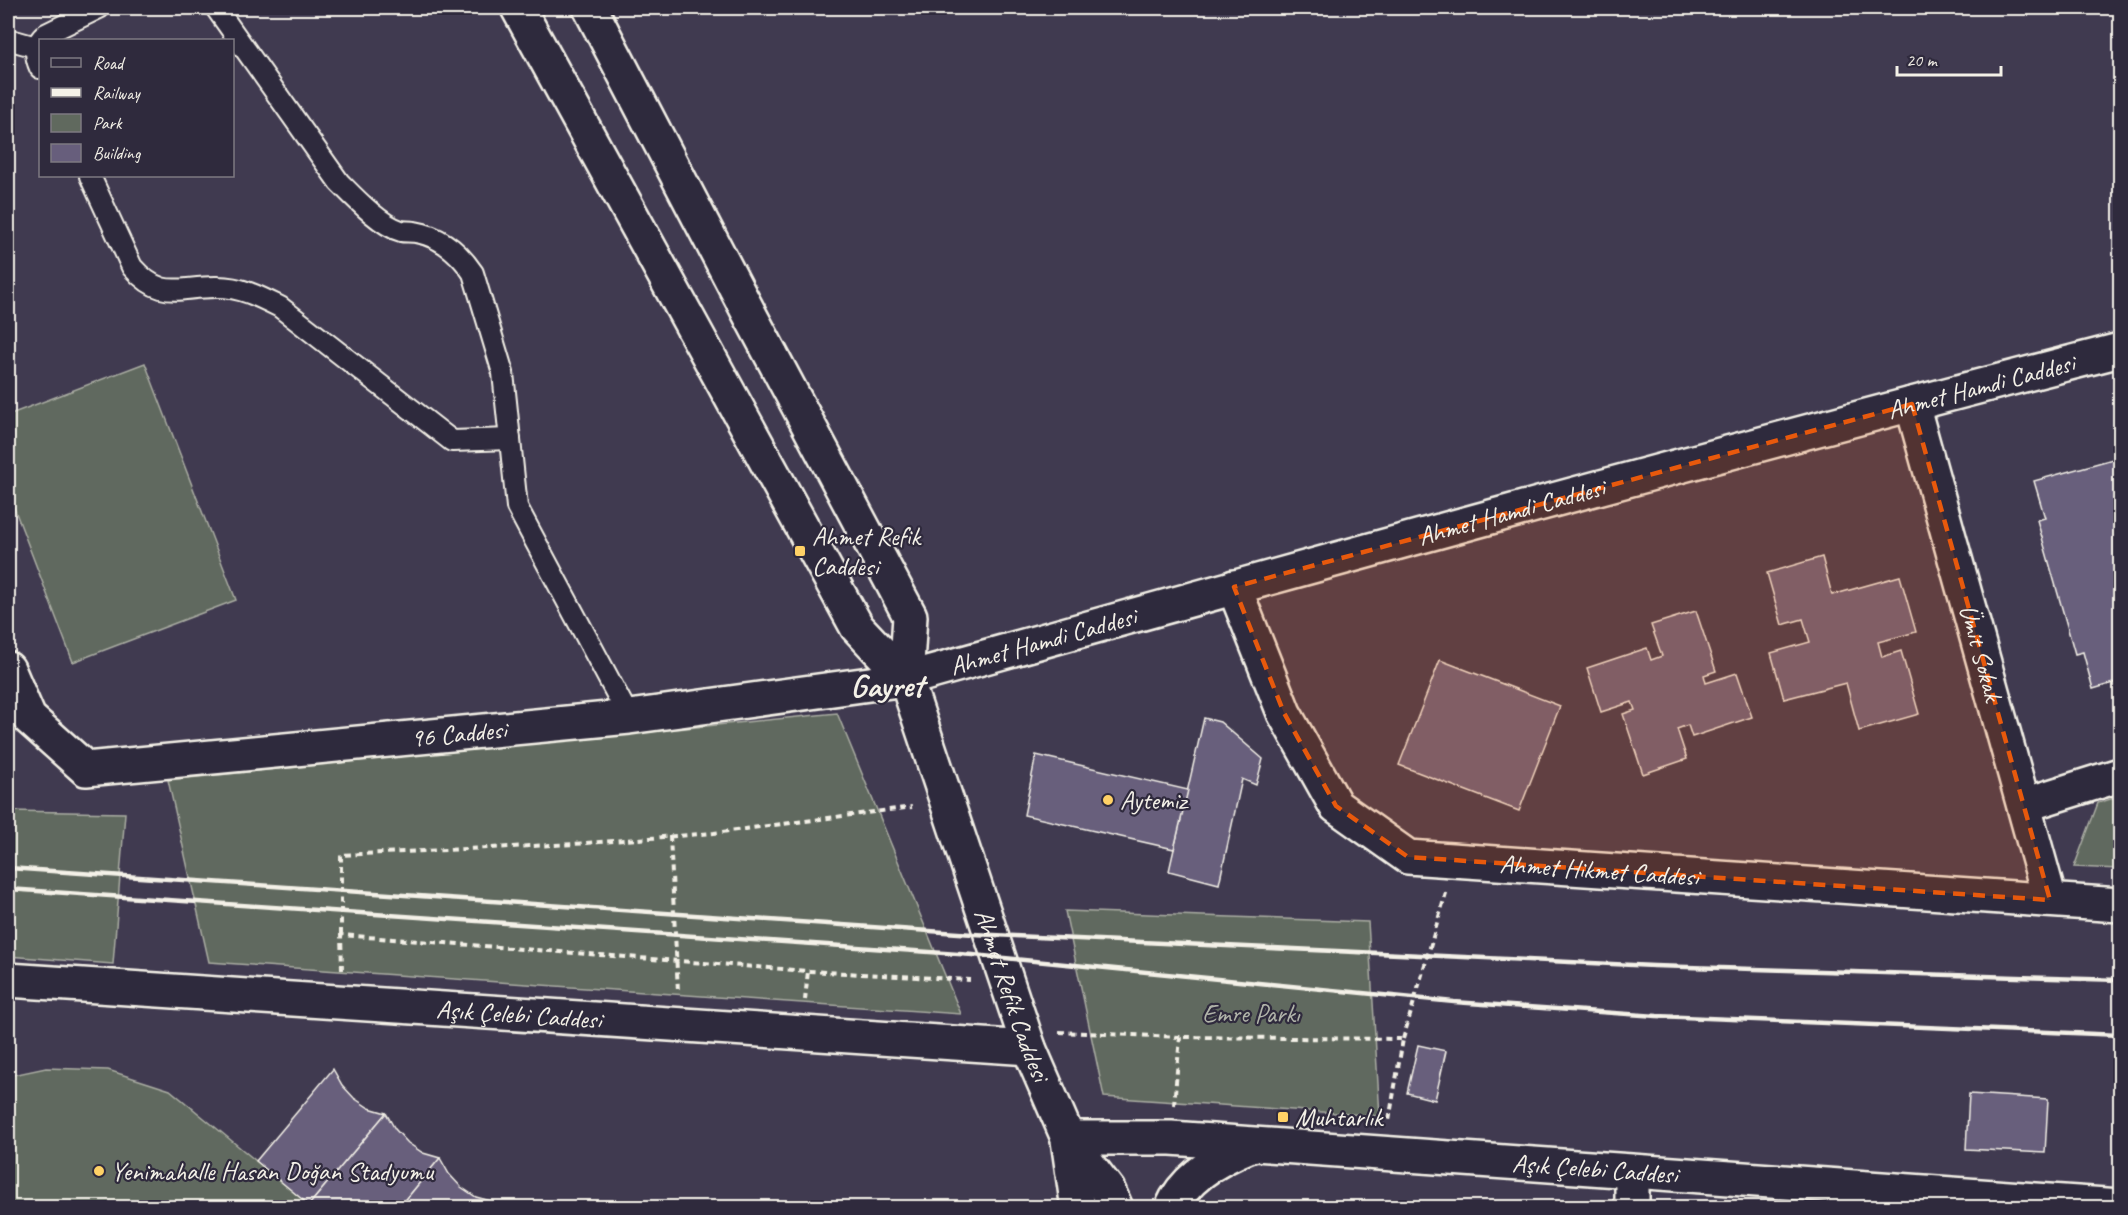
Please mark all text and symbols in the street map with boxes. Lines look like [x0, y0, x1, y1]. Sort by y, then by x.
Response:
legend [39, 39, 234, 177]
scale bar [1897, 39, 2000, 77]
text: 20 m [1906, 49, 1939, 71]
text: Road [93, 52, 126, 74]
text: Railway [93, 82, 141, 104]
text: Park [93, 112, 123, 134]
text: Building [93, 142, 142, 164]
street label: Ahmet Hamdi Caddesi [1884, 345, 2081, 426]
street label: Ahmet Hamdi Caddesi [1414, 469, 1611, 553]
place label: Ahmet Refik Caddesi [812, 520, 922, 583]
marker: Ahmet Refik Caddesi [793, 544, 807, 558]
street label: Ahmet Hamdi Caddesi [946, 598, 1143, 683]
street label: Ümit Sokak [1952, 601, 2011, 707]
district label: Gayret [850, 665, 928, 706]
street label: 96 Caddesi [409, 712, 511, 754]
place label: Aytemiz [1120, 784, 1189, 817]
marker: Aytemiz [1101, 793, 1115, 807]
street label: Ahmet Hikmet Caddesi [1499, 847, 1703, 893]
street label: Ahmet Refik Caddesi [967, 904, 1059, 1089]
street label: Aşık Çelebi Caddesi [435, 992, 606, 1036]
park label: Emre Parkı [1202, 997, 1301, 1030]
place label: Muhtarlık [1295, 1101, 1385, 1134]
marker: Muhtarlık [1276, 1110, 1290, 1124]
street label: Aşık Çelebi Caddesi [1511, 1146, 1682, 1191]
place label: Yenimahalle Hasan Doğan Stadyumu [111, 1155, 434, 1188]
marker: Yenimahalle Hasan Doğan Stadyumu [92, 1164, 106, 1178]

